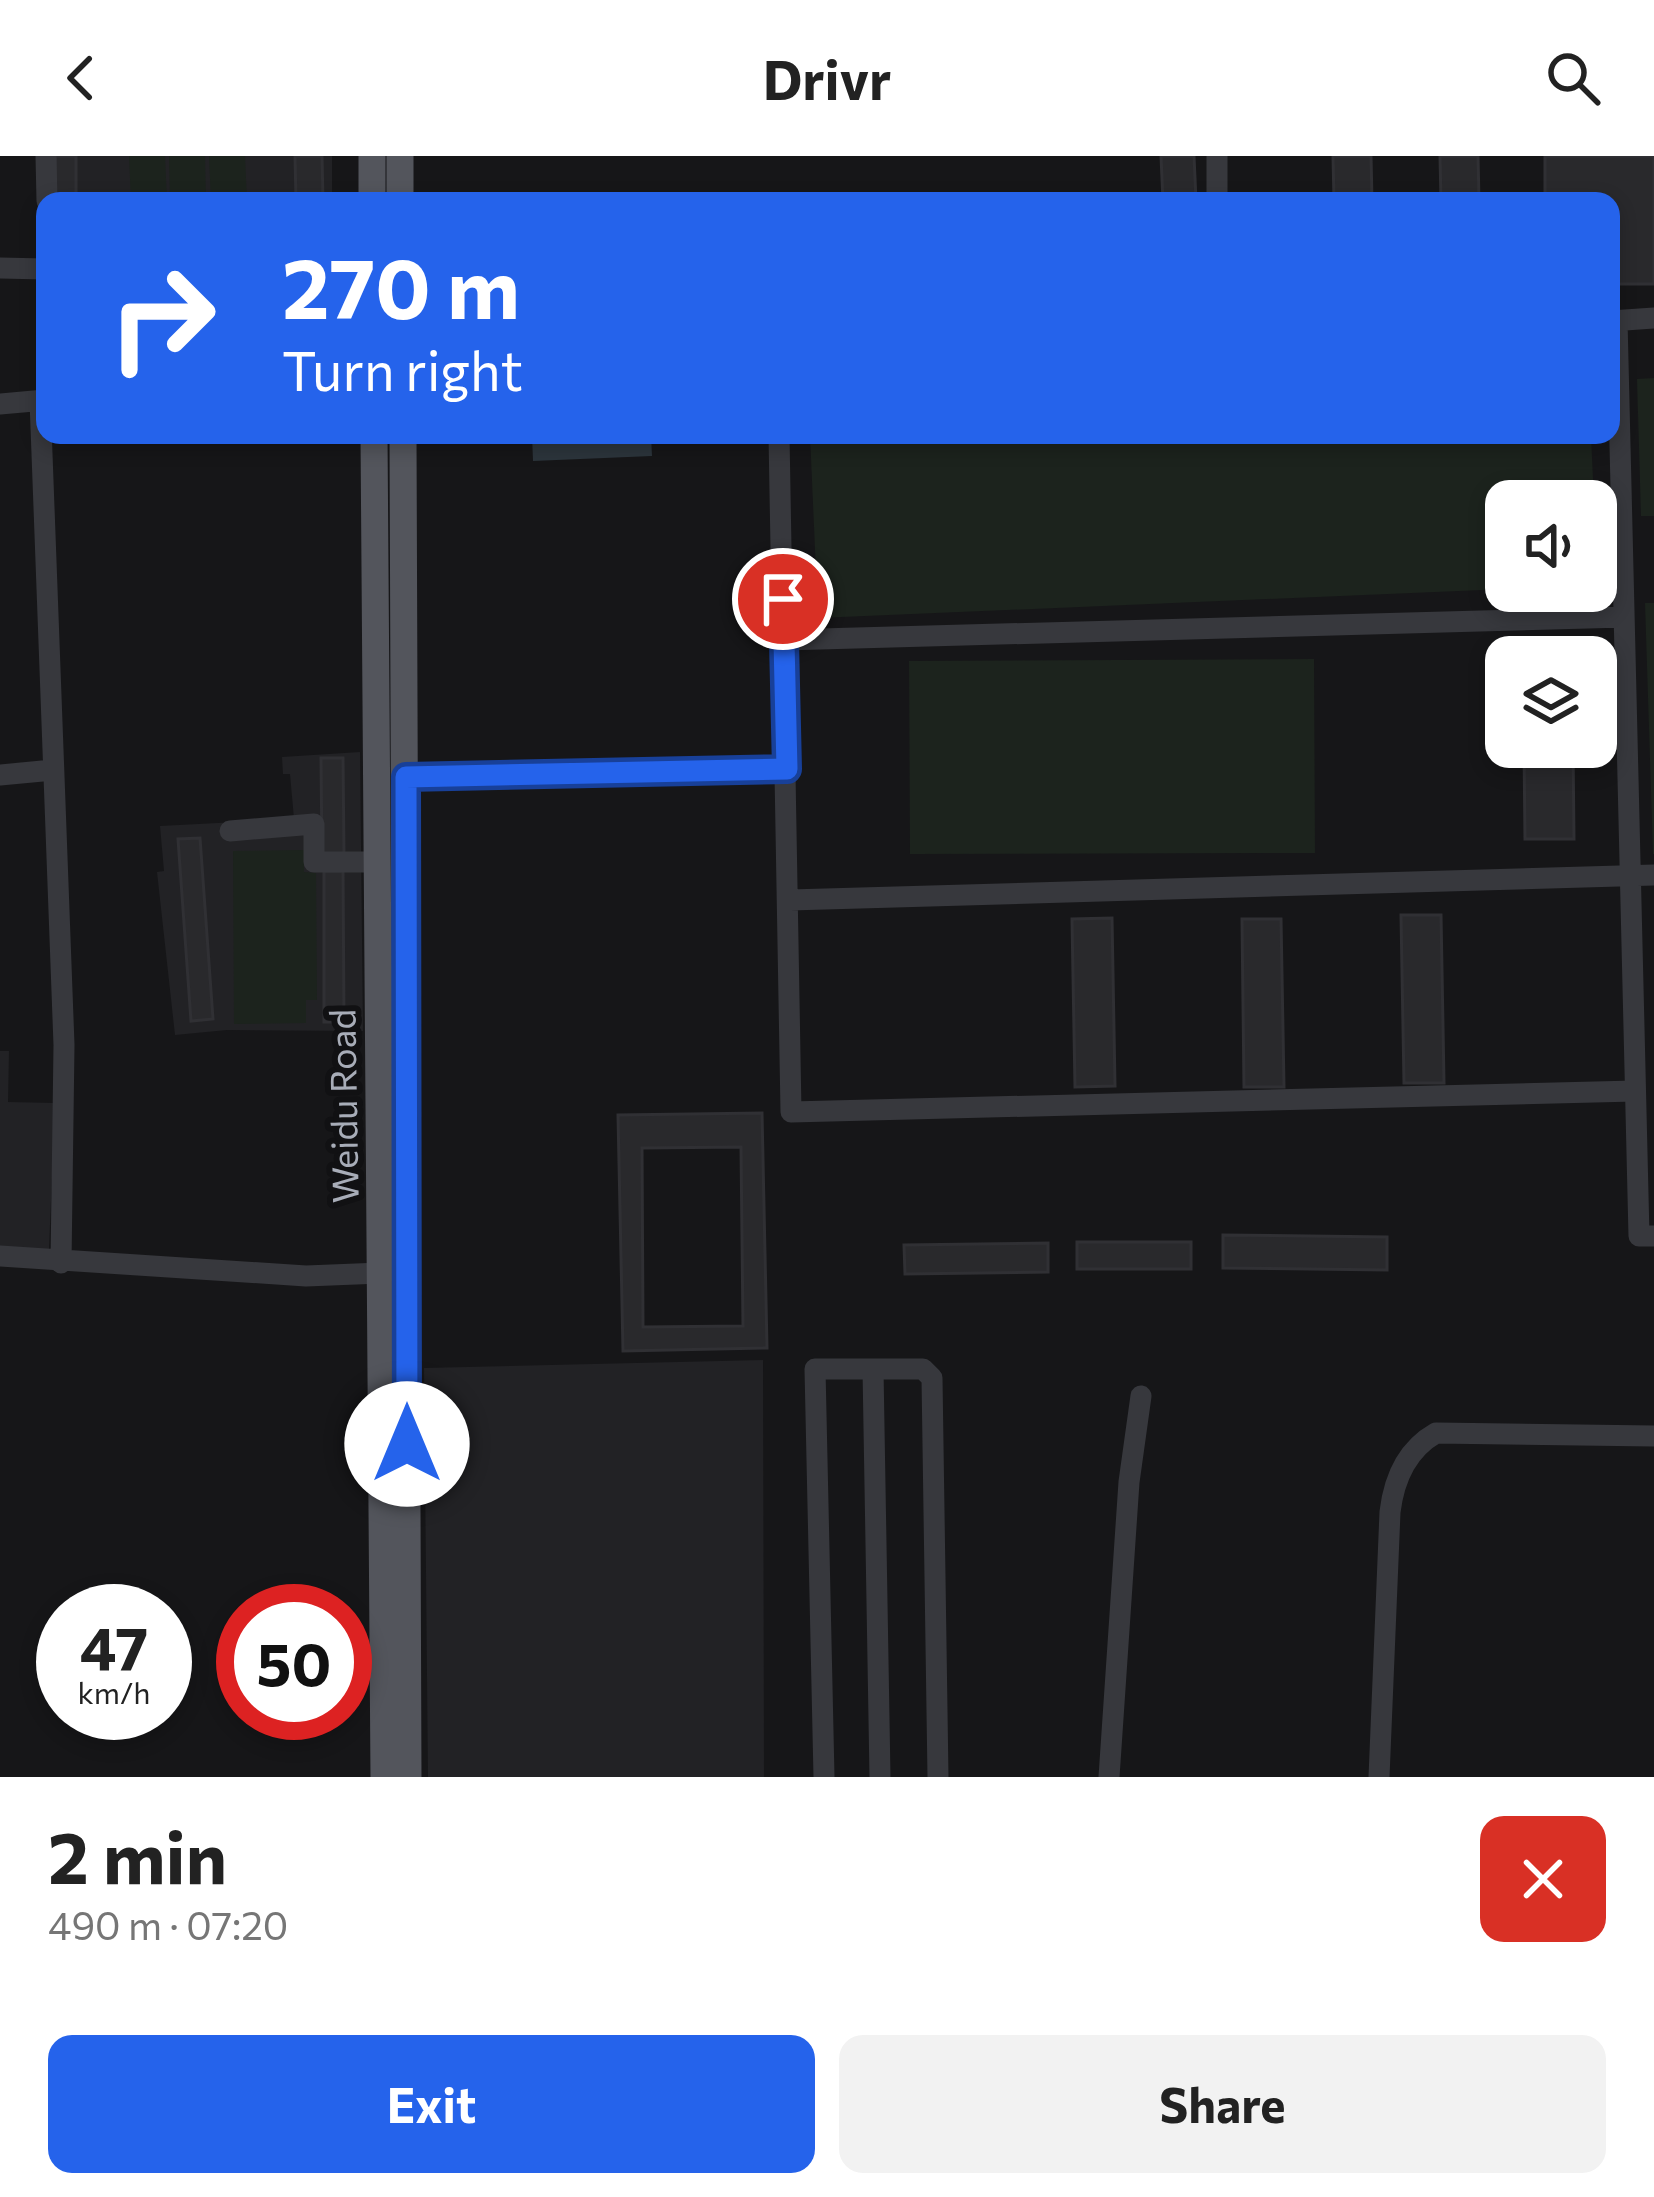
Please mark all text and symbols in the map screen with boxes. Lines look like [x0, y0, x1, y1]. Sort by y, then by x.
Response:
icon: back [48, 45, 114, 111]
text: Drivr [763, 45, 891, 111]
icon: search [1540, 45, 1606, 111]
text: 270 m [282, 234, 520, 336]
icon: right [84, 240, 240, 396]
text: Turn right [282, 336, 523, 402]
map controls [1485, 480, 1617, 768]
button: sound [1485, 480, 1617, 612]
pin [732, 548, 834, 650]
icon: arrive [750, 566, 816, 632]
button: layers [1485, 636, 1617, 768]
street label: Weidu Road [318, 1009, 366, 1204]
position arrow [344, 1381, 470, 1507]
speed limit sign: 50 [216, 1584, 372, 1740]
text: 47 [80, 1610, 148, 1683]
text: km/h [78, 1673, 150, 1710]
text: 2 min [48, 1811, 227, 1899]
button: close [1480, 1816, 1606, 1942]
text: 490 m · 07:20 [48, 1900, 288, 1948]
button: Exit [48, 2035, 815, 2173]
button: Share [839, 2035, 1606, 2173]

